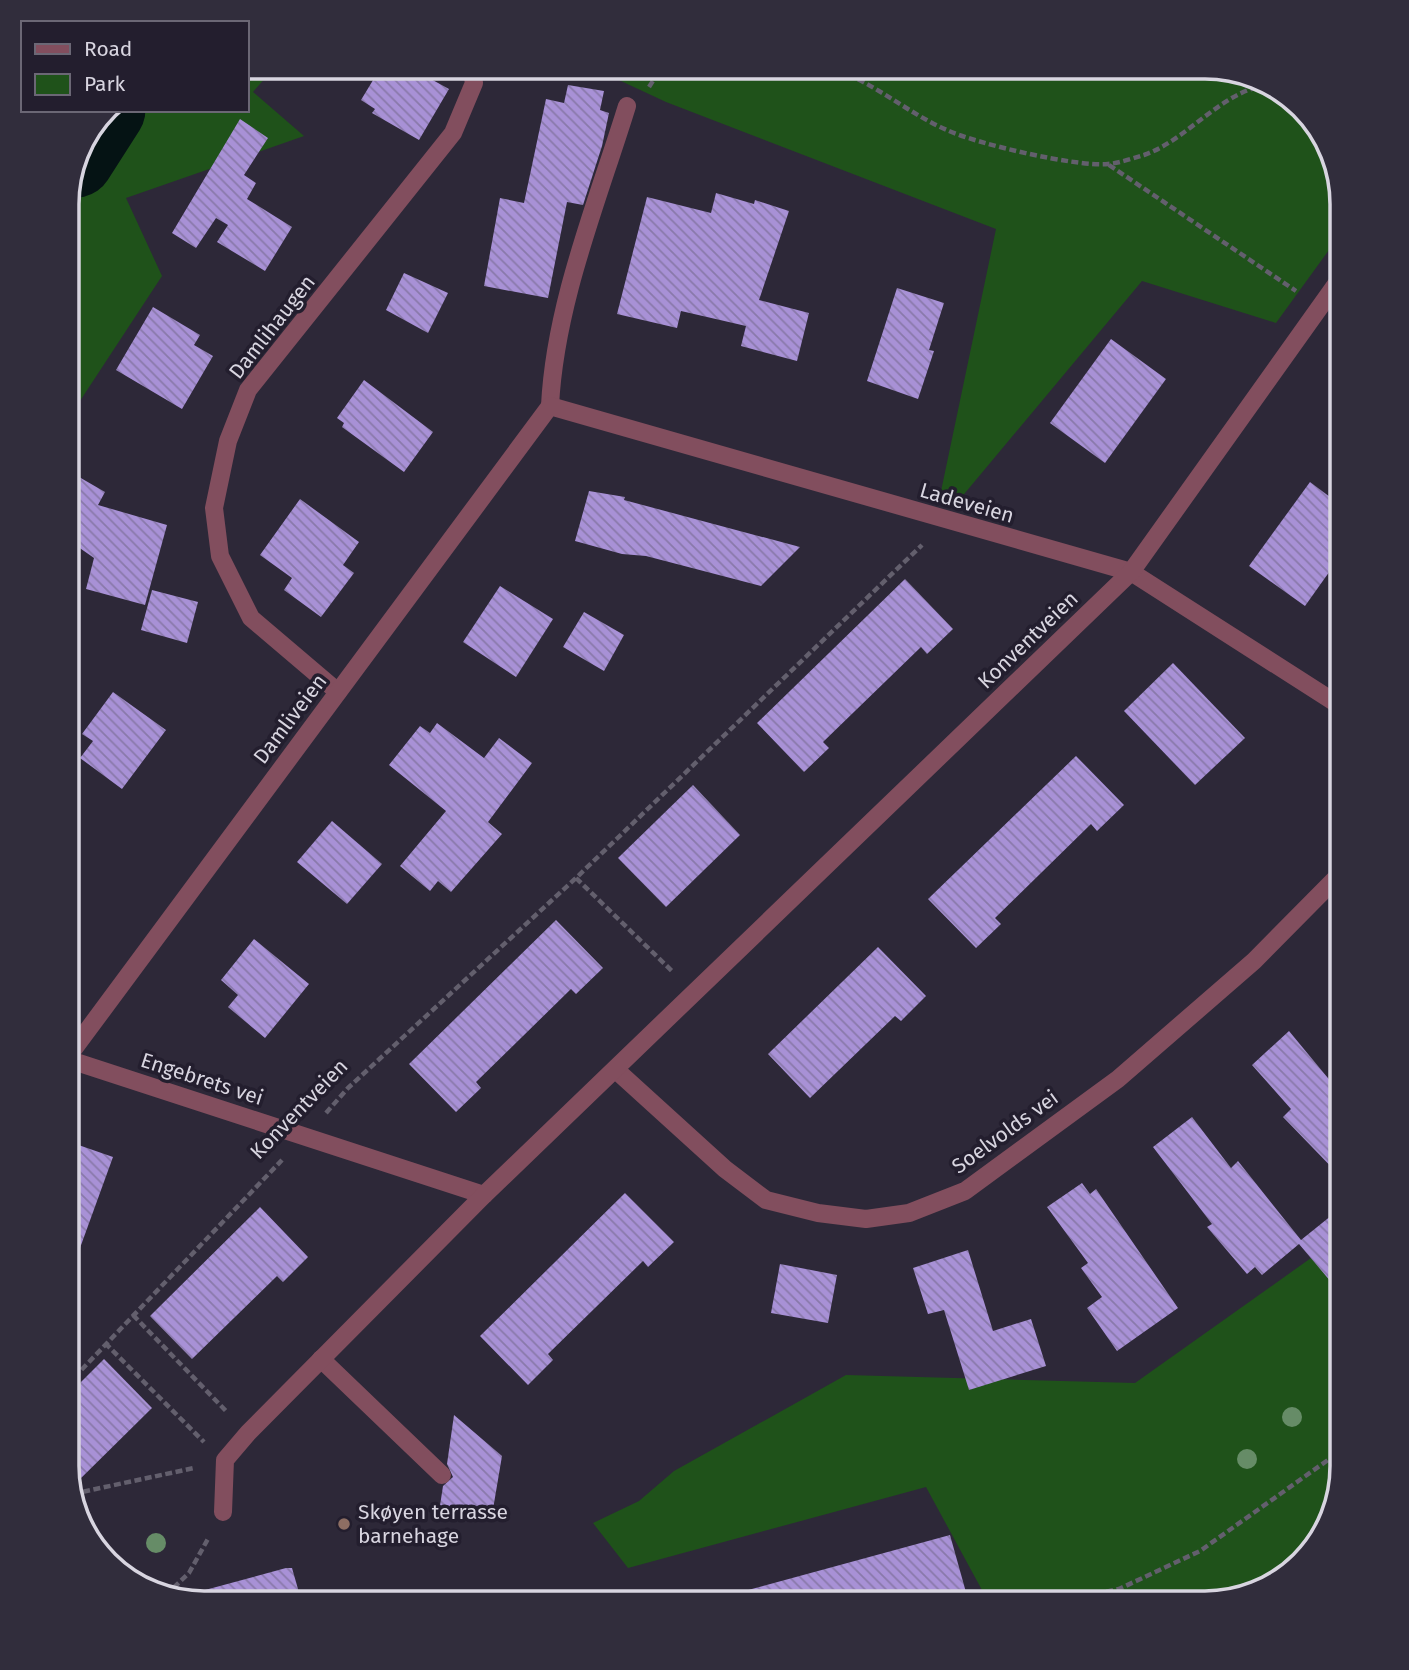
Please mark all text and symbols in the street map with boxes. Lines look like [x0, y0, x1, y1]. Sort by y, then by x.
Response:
legend [21, 21, 248, 112]
text: Road [84, 36, 132, 62]
text: Park [84, 71, 126, 97]
street label: Damlihaugen [223, 270, 321, 384]
street label: Ladeveien [917, 477, 1017, 529]
street label: Konventveien [972, 586, 1084, 694]
street label: Damliveien [248, 669, 332, 769]
street label: Engebrets vei [137, 1047, 267, 1111]
street label: Konventveien [245, 1053, 353, 1165]
street label: Soelvolds vei [947, 1085, 1063, 1179]
place label: Skøyen terrasse barnehage [358, 1499, 508, 1549]
marker: Skøyen terrasse barnehage [336, 1516, 352, 1532]

